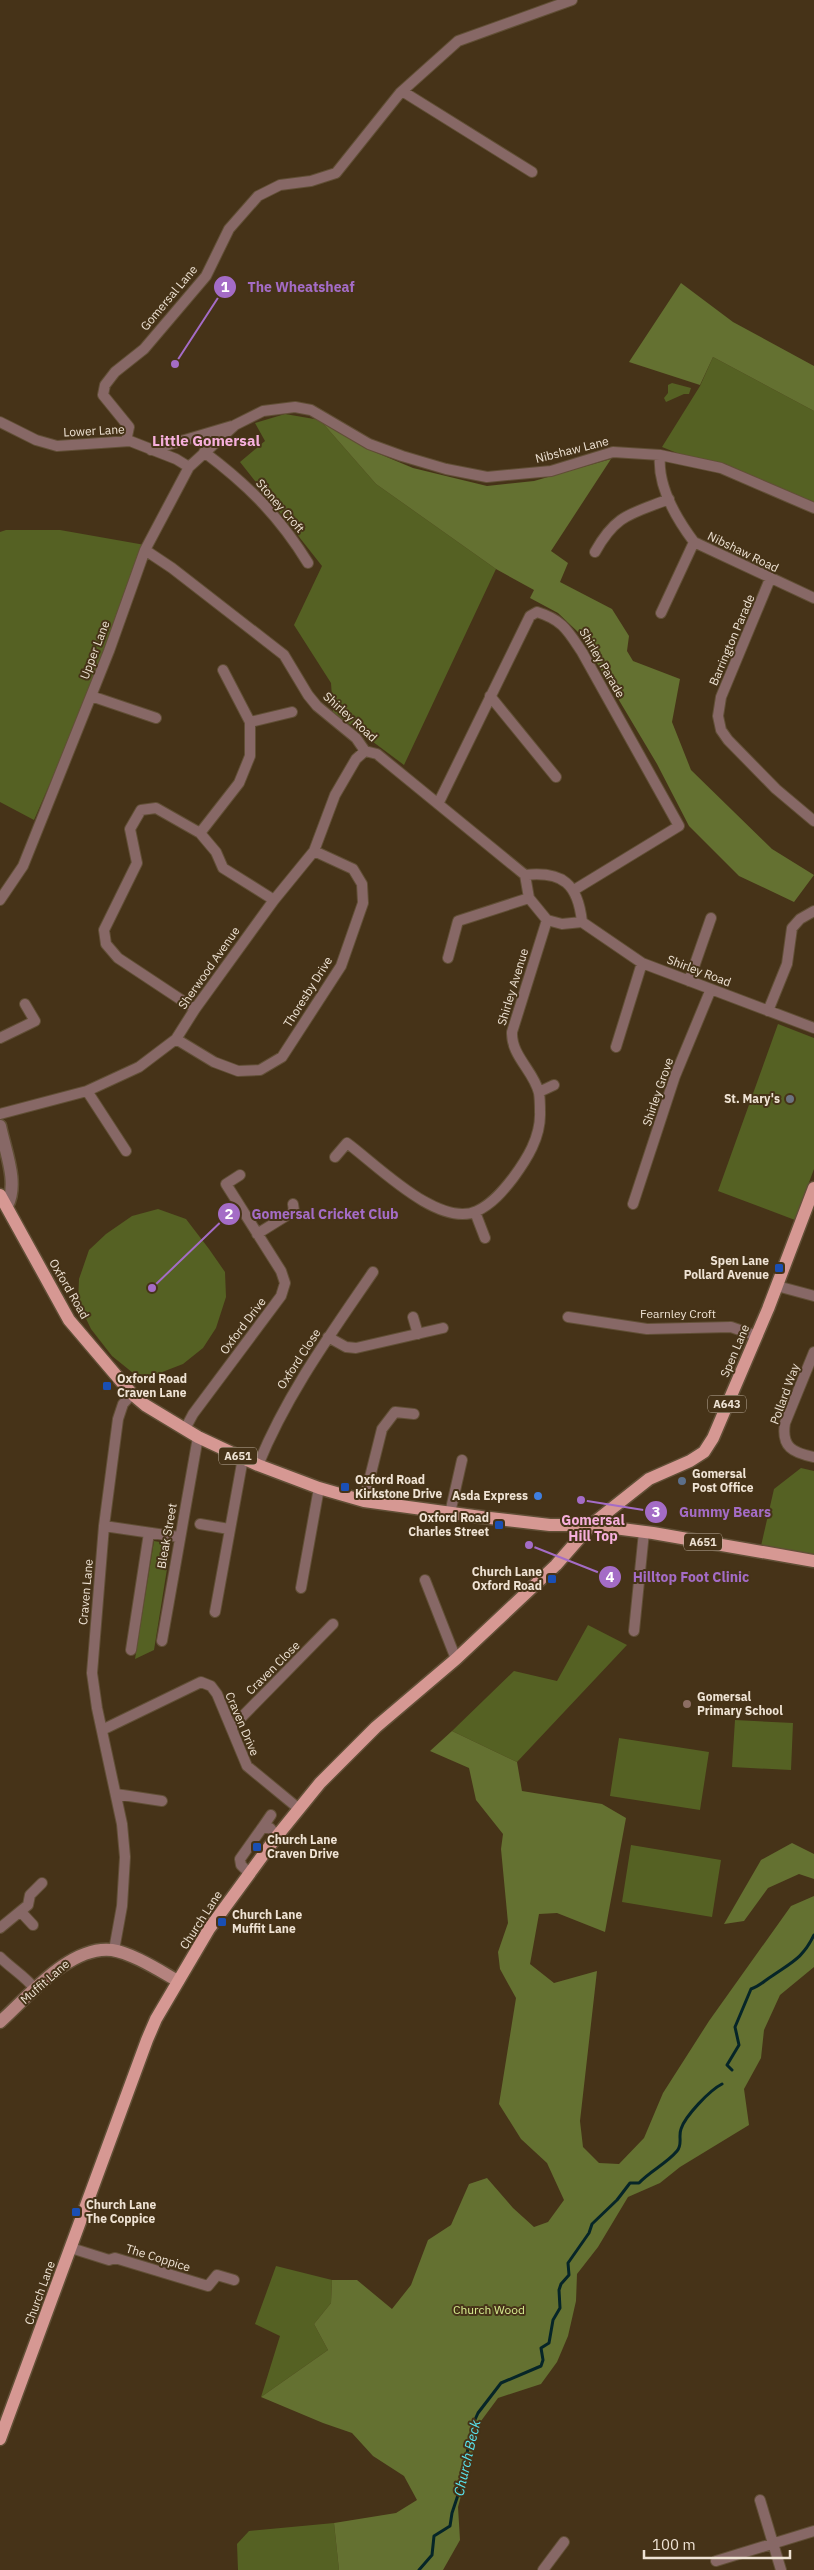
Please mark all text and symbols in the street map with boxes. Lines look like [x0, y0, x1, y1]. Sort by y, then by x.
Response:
street label: Gomersal Lane [137, 262, 201, 333]
callout: The Wheatsheaf [213, 272, 365, 301]
text: 1 [220, 277, 230, 296]
text: The Wheatsheaf [247, 278, 355, 296]
street label: Lower Lane [63, 421, 125, 440]
district label: Little Gomersal [152, 431, 260, 450]
street label: Nibshaw Lane [534, 433, 611, 466]
street label: Stoney Croft [253, 476, 308, 536]
street label: Nibshaw Road [705, 528, 781, 575]
street label: Barrington Parade [706, 592, 758, 688]
street label: Upper Lane [76, 618, 113, 681]
street label: Shirley Parade [577, 625, 629, 700]
street label: Shirley Road [320, 689, 380, 745]
street label: Sherwood Avenue [175, 923, 243, 1012]
street label: Shirley Avenue [494, 946, 531, 1027]
street label: Shirley Road [665, 951, 733, 990]
street label: Thoresby Drive [280, 953, 336, 1030]
street label: Shirley Grove [639, 1055, 676, 1128]
place label: St. Mary's [724, 1091, 780, 1106]
marker: St. Mary's [784, 1093, 796, 1105]
callout: Gomersal Cricket Club [217, 1199, 409, 1228]
text: 2 [224, 1204, 234, 1223]
text: Gomersal Cricket Club [251, 1205, 399, 1223]
place label: Spen Lane Pollard Avenue [684, 1253, 769, 1282]
street label: Oxford Road [46, 1256, 93, 1321]
marker: Spen Lane Pollard Avenue [773, 1262, 785, 1274]
street label: Oxford Drive [216, 1294, 269, 1357]
street label: Fearnley Croft [640, 1306, 716, 1321]
street label: Spen Lane [717, 1322, 753, 1380]
street label: Oxford Close [273, 1325, 324, 1392]
street label: Pollard Way [767, 1361, 802, 1426]
place label: Oxford Road Craven Lane [117, 1371, 187, 1400]
marker: Oxford Road Craven Lane [101, 1380, 113, 1392]
road number: A643 [708, 1396, 746, 1412]
road number: A651 [219, 1448, 257, 1464]
place label: Gomersal Post Office [692, 1466, 754, 1495]
place label: Oxford Road Kirkstone Drive [355, 1472, 442, 1501]
marker: Gomersal Post Office [676, 1475, 688, 1487]
marker: Oxford Road Kirkstone Drive [339, 1481, 351, 1493]
place label: Asda Express [452, 1488, 528, 1503]
marker: Asda Express [532, 1490, 544, 1502]
callout: Gummy Bears [644, 1498, 781, 1527]
street label: Bleak Street [153, 1502, 180, 1570]
text: 3 [651, 1502, 661, 1521]
text: Gummy Bears [679, 1503, 771, 1521]
place label: Oxford Road Charles Street [408, 1510, 489, 1539]
district label: Gomersal Hill Top [561, 1511, 625, 1545]
marker: Oxford Road Charles Street [493, 1519, 505, 1531]
road number: A651 [684, 1534, 722, 1550]
street label: Craven Lane [75, 1558, 96, 1625]
callout: Hilltop Foot Clinic [598, 1562, 759, 1591]
place label: Church Lane Oxford Road [472, 1564, 542, 1593]
text: 4 [605, 1567, 615, 1586]
text: Hilltop Foot Clinic [633, 1568, 749, 1586]
marker: Church Lane Oxford Road [546, 1573, 558, 1585]
street label: Craven Close [243, 1637, 303, 1698]
place label: Gomersal Primary School [697, 1689, 783, 1718]
street label: Craven Drive [222, 1690, 263, 1758]
marker: Gomersal Primary School [681, 1698, 693, 1710]
place label: Church Lane Craven Drive [267, 1832, 339, 1861]
marker: Church Lane Craven Drive [251, 1841, 263, 1853]
street label: Church Lane [176, 1887, 225, 1952]
place label: Church Lane Muffit Lane [232, 1907, 302, 1936]
marker: Church Lane Muffit Lane [216, 1916, 228, 1928]
street label: Muffit Lane [17, 1956, 73, 2007]
place label: Church Lane The Coppice [86, 2197, 156, 2226]
marker: Church Lane The Coppice [70, 2206, 82, 2218]
street label: The Coppice [124, 2241, 193, 2275]
street label: Church Lane [21, 2258, 58, 2327]
park label: Church Wood [453, 2302, 525, 2317]
water label: Church Beck [450, 2418, 485, 2498]
scale bar [644, 2528, 790, 2560]
text: 100 m [652, 2535, 696, 2554]

